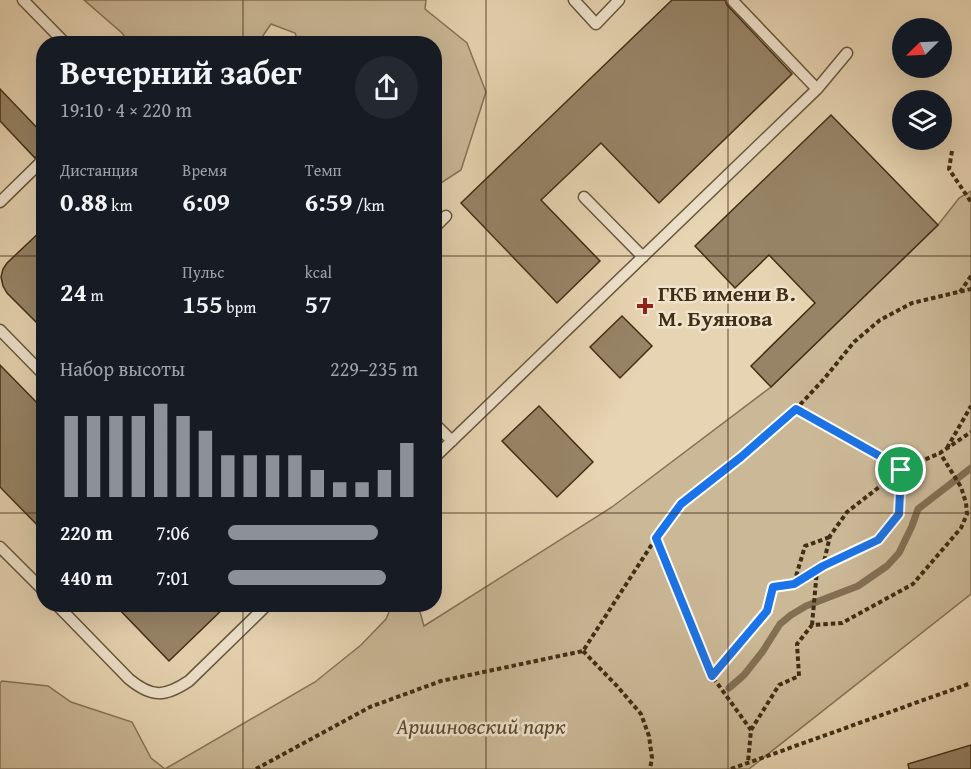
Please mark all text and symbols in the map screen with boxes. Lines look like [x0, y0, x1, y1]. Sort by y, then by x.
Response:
north arrow [892, 18, 952, 78]
map controls [892, 18, 952, 150]
text: Вечерний забег [60, 48, 302, 96]
button: share [355, 56, 418, 119]
button: layers [892, 90, 952, 150]
text: 19:10 · 4 × 220 m [60, 95, 192, 124]
text: Дистанция [60, 158, 138, 182]
text: Время [182, 158, 227, 182]
text: Темп [305, 158, 342, 182]
text: 0.88 [60, 182, 108, 221]
text: 6:09 [182, 182, 230, 221]
text: 6:59 [305, 182, 352, 221]
text: km [108, 193, 132, 217]
text: /km [352, 193, 385, 217]
text: Пульс [182, 260, 224, 284]
text: kcal [305, 260, 332, 284]
text: 24 [60, 272, 87, 311]
place label: ГКБ имени В. М. Буянова [658, 277, 796, 334]
text: m [87, 283, 104, 307]
text: 155 [182, 284, 223, 323]
text: 57 [305, 284, 332, 323]
text: bpm [223, 295, 256, 319]
marker: ГКБ имени В. М. Буянова [636, 297, 654, 315]
text: Набор высоты [60, 354, 185, 383]
text: 229–235 m [330, 354, 418, 383]
pin [875, 444, 926, 495]
icon: arrive [884, 453, 917, 486]
text: 220 m [60, 518, 113, 547]
text: 7:06 [156, 518, 190, 547]
text: 440 m [60, 563, 113, 592]
text: 7:01 [156, 563, 190, 592]
park label: Аршиновский парк [395, 710, 566, 742]

